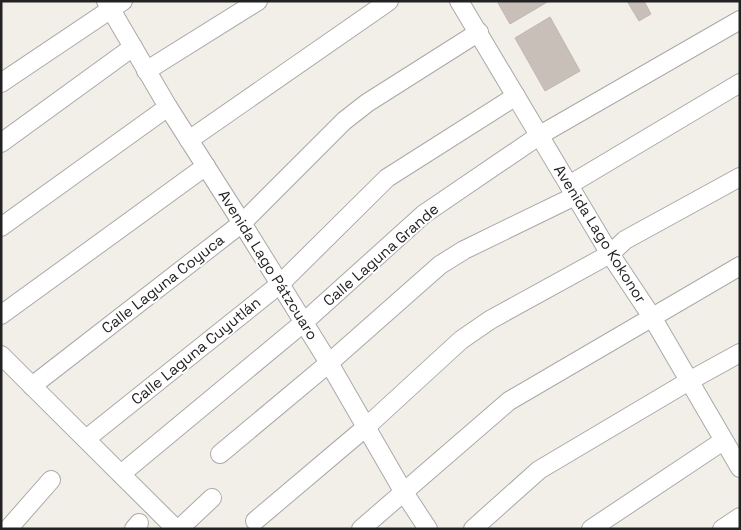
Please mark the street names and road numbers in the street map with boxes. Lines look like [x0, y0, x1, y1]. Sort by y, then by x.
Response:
street label: Avenida Lago Kokonor [550, 161, 651, 307]
street label: Avenida Lago Pátzcuaro [215, 186, 322, 343]
street label: Calle Laguna Grande [319, 199, 442, 310]
street label: Calle Laguna Coyuca [98, 230, 228, 337]
street label: Calle Laguna Cuyutlán [127, 293, 264, 409]

